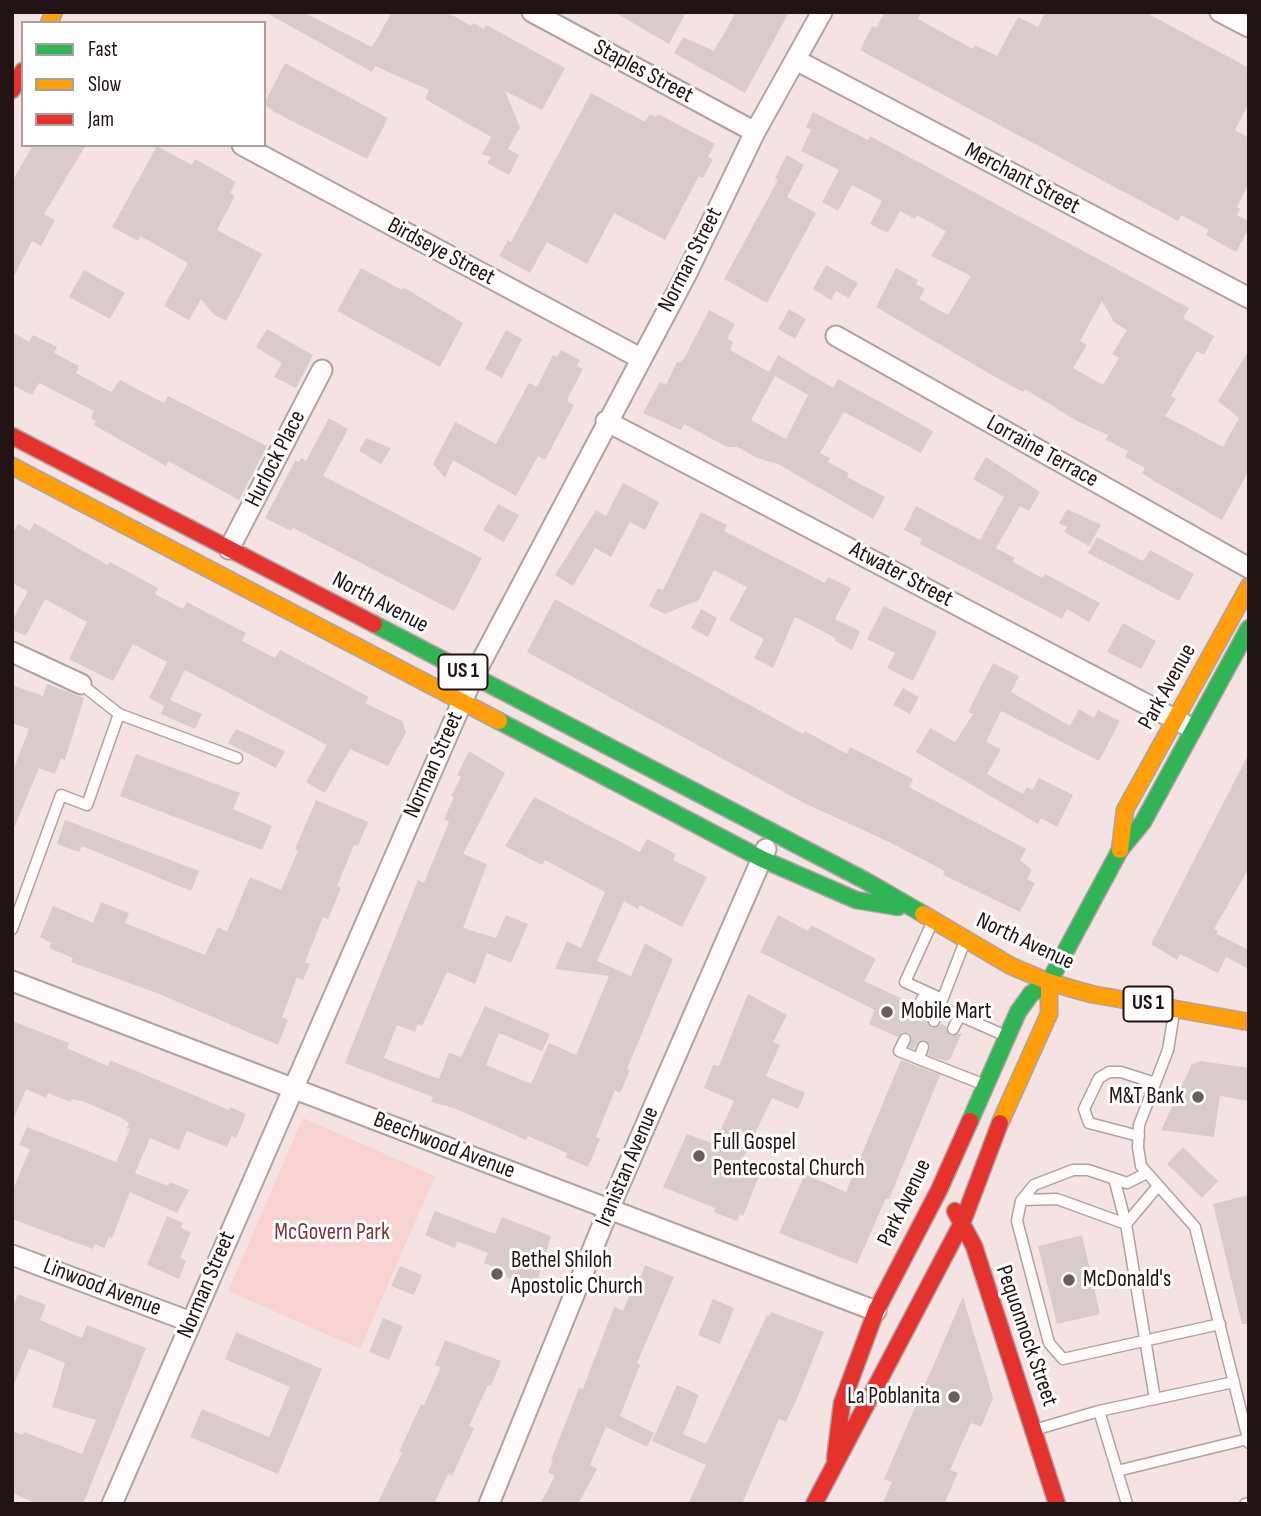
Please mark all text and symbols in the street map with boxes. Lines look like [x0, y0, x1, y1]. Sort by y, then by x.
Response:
legend [21, 21, 266, 147]
street label: Staples Street [588, 34, 698, 110]
text: Fast [88, 37, 118, 62]
text: Slow [88, 72, 121, 97]
text: Jam [88, 107, 114, 132]
street label: Merchant Street [960, 137, 1084, 221]
street label: Norman Street [653, 203, 729, 317]
street label: Birdseye Street [383, 212, 499, 292]
street label: Hurlock Place [240, 406, 312, 512]
street label: Lorraine Terrace [981, 410, 1103, 494]
street label: Atwater Street [845, 536, 957, 614]
street label: North Avenue [327, 566, 433, 640]
street label: Park Avenue [1133, 639, 1203, 735]
road number: US 1 [438, 654, 488, 690]
street label: Norman Street [398, 708, 470, 822]
street label: North Avenue [972, 907, 1078, 977]
road number: US 1 [1124, 986, 1172, 1021]
place label: Mobile Mart [901, 998, 992, 1026]
marker: Mobile Mart [879, 1004, 895, 1020]
place label: M&T Bank [1109, 1083, 1184, 1111]
marker: M&T Bank [1190, 1089, 1206, 1105]
street label: Iranistan Avenue [590, 1103, 666, 1231]
street label: Beechwood Avenue [369, 1106, 519, 1186]
place label: Full Gospel Pentecostal Church [713, 1129, 865, 1183]
marker: Full Gospel Pentecostal Church [691, 1148, 707, 1164]
street label: Park Avenue [872, 1155, 938, 1251]
park label: McGovern Park [274, 1219, 390, 1247]
street label: Norman Street [172, 1227, 242, 1343]
place label: Bethel Shiloh Apostolic Church [511, 1247, 643, 1301]
street label: Linwood Avenue [39, 1253, 165, 1323]
street label: Pequonnock Street [989, 1262, 1063, 1410]
marker: Bethel Shiloh Apostolic Church [489, 1266, 505, 1282]
place label: McDonald's [1083, 1266, 1171, 1294]
marker: McDonald's [1061, 1272, 1077, 1288]
place label: La Poblanita [847, 1383, 940, 1411]
marker: La Poblanita [946, 1389, 962, 1405]

